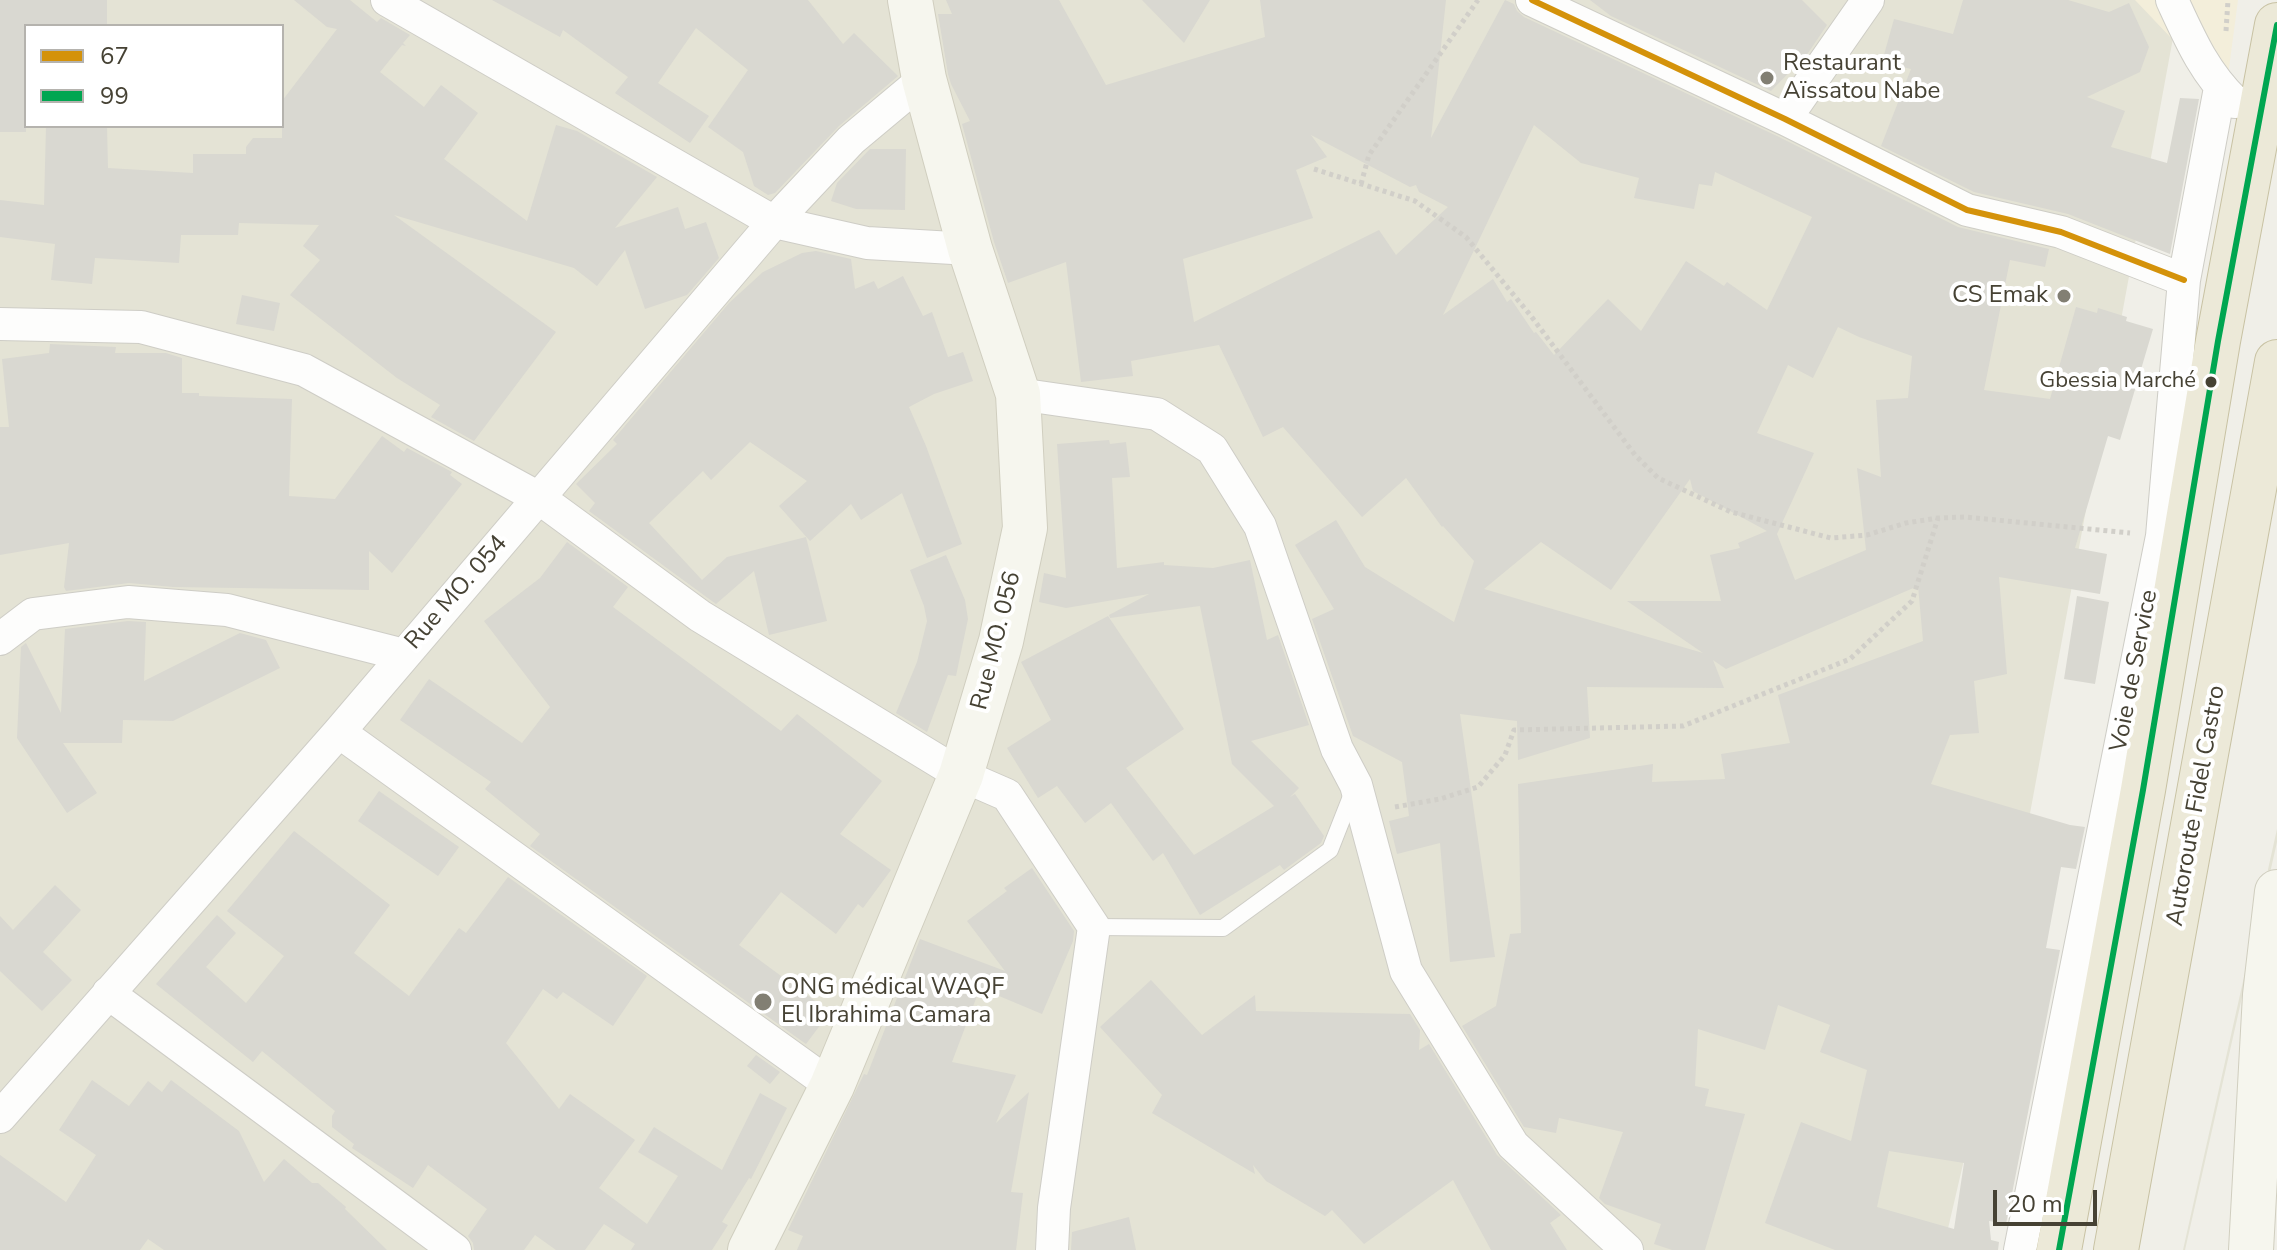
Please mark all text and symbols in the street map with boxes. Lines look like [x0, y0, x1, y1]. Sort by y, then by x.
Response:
legend [24, 24, 284, 128]
text: 67 [100, 40, 129, 72]
place label: Restaurant Aïssatou Nabe [1783, 50, 1940, 106]
marker: Restaurant Aïssatou Nabe [1758, 69, 1776, 87]
text: 99 [100, 80, 129, 112]
place label: CS Emak [1952, 282, 2048, 310]
marker: CS Emak [2055, 287, 2073, 305]
place label: Gbessia Marché [2039, 369, 2196, 395]
marker: Gbessia Marché [2203, 374, 2219, 390]
street label: Rue MO. 054 [400, 530, 514, 656]
street label: Rue MO. 056 [966, 569, 1028, 713]
street label: Voie de Service [2105, 588, 2165, 754]
street label: Autoroute Fidel Castro [2162, 683, 2232, 929]
place label: ONG médical WAQF El Ibrahima Camara [781, 974, 1005, 1030]
marker: ONG médical WAQF El Ibrahima Camara [752, 991, 774, 1013]
scale bar [1997, 1174, 2101, 1224]
text: 20 m [2007, 1188, 2063, 1220]

